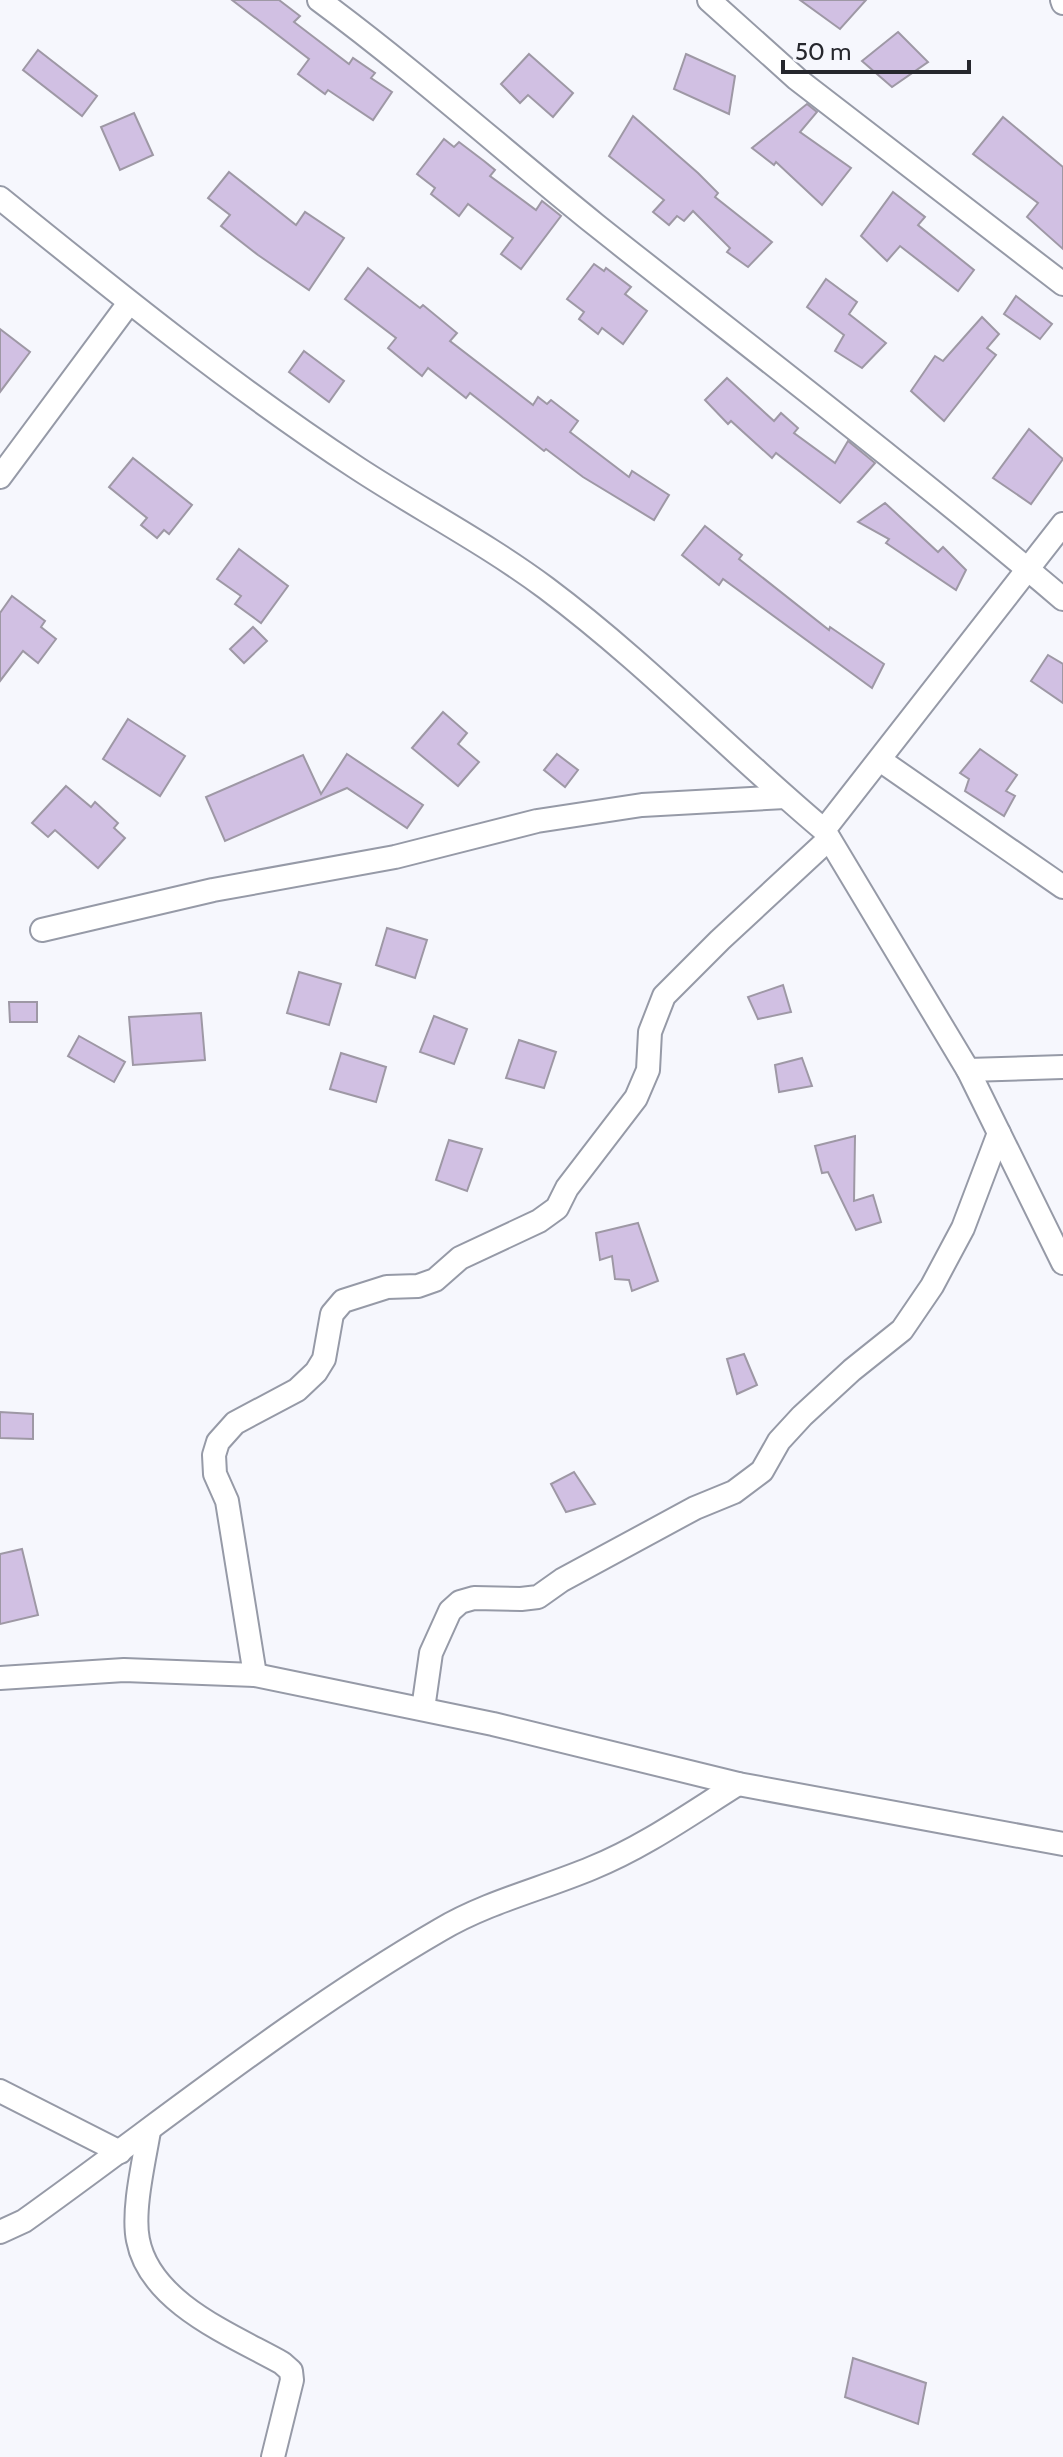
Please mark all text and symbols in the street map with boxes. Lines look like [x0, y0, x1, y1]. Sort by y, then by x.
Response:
scale bar [783, 24, 969, 74]
text: 50 m [795, 37, 851, 66]

